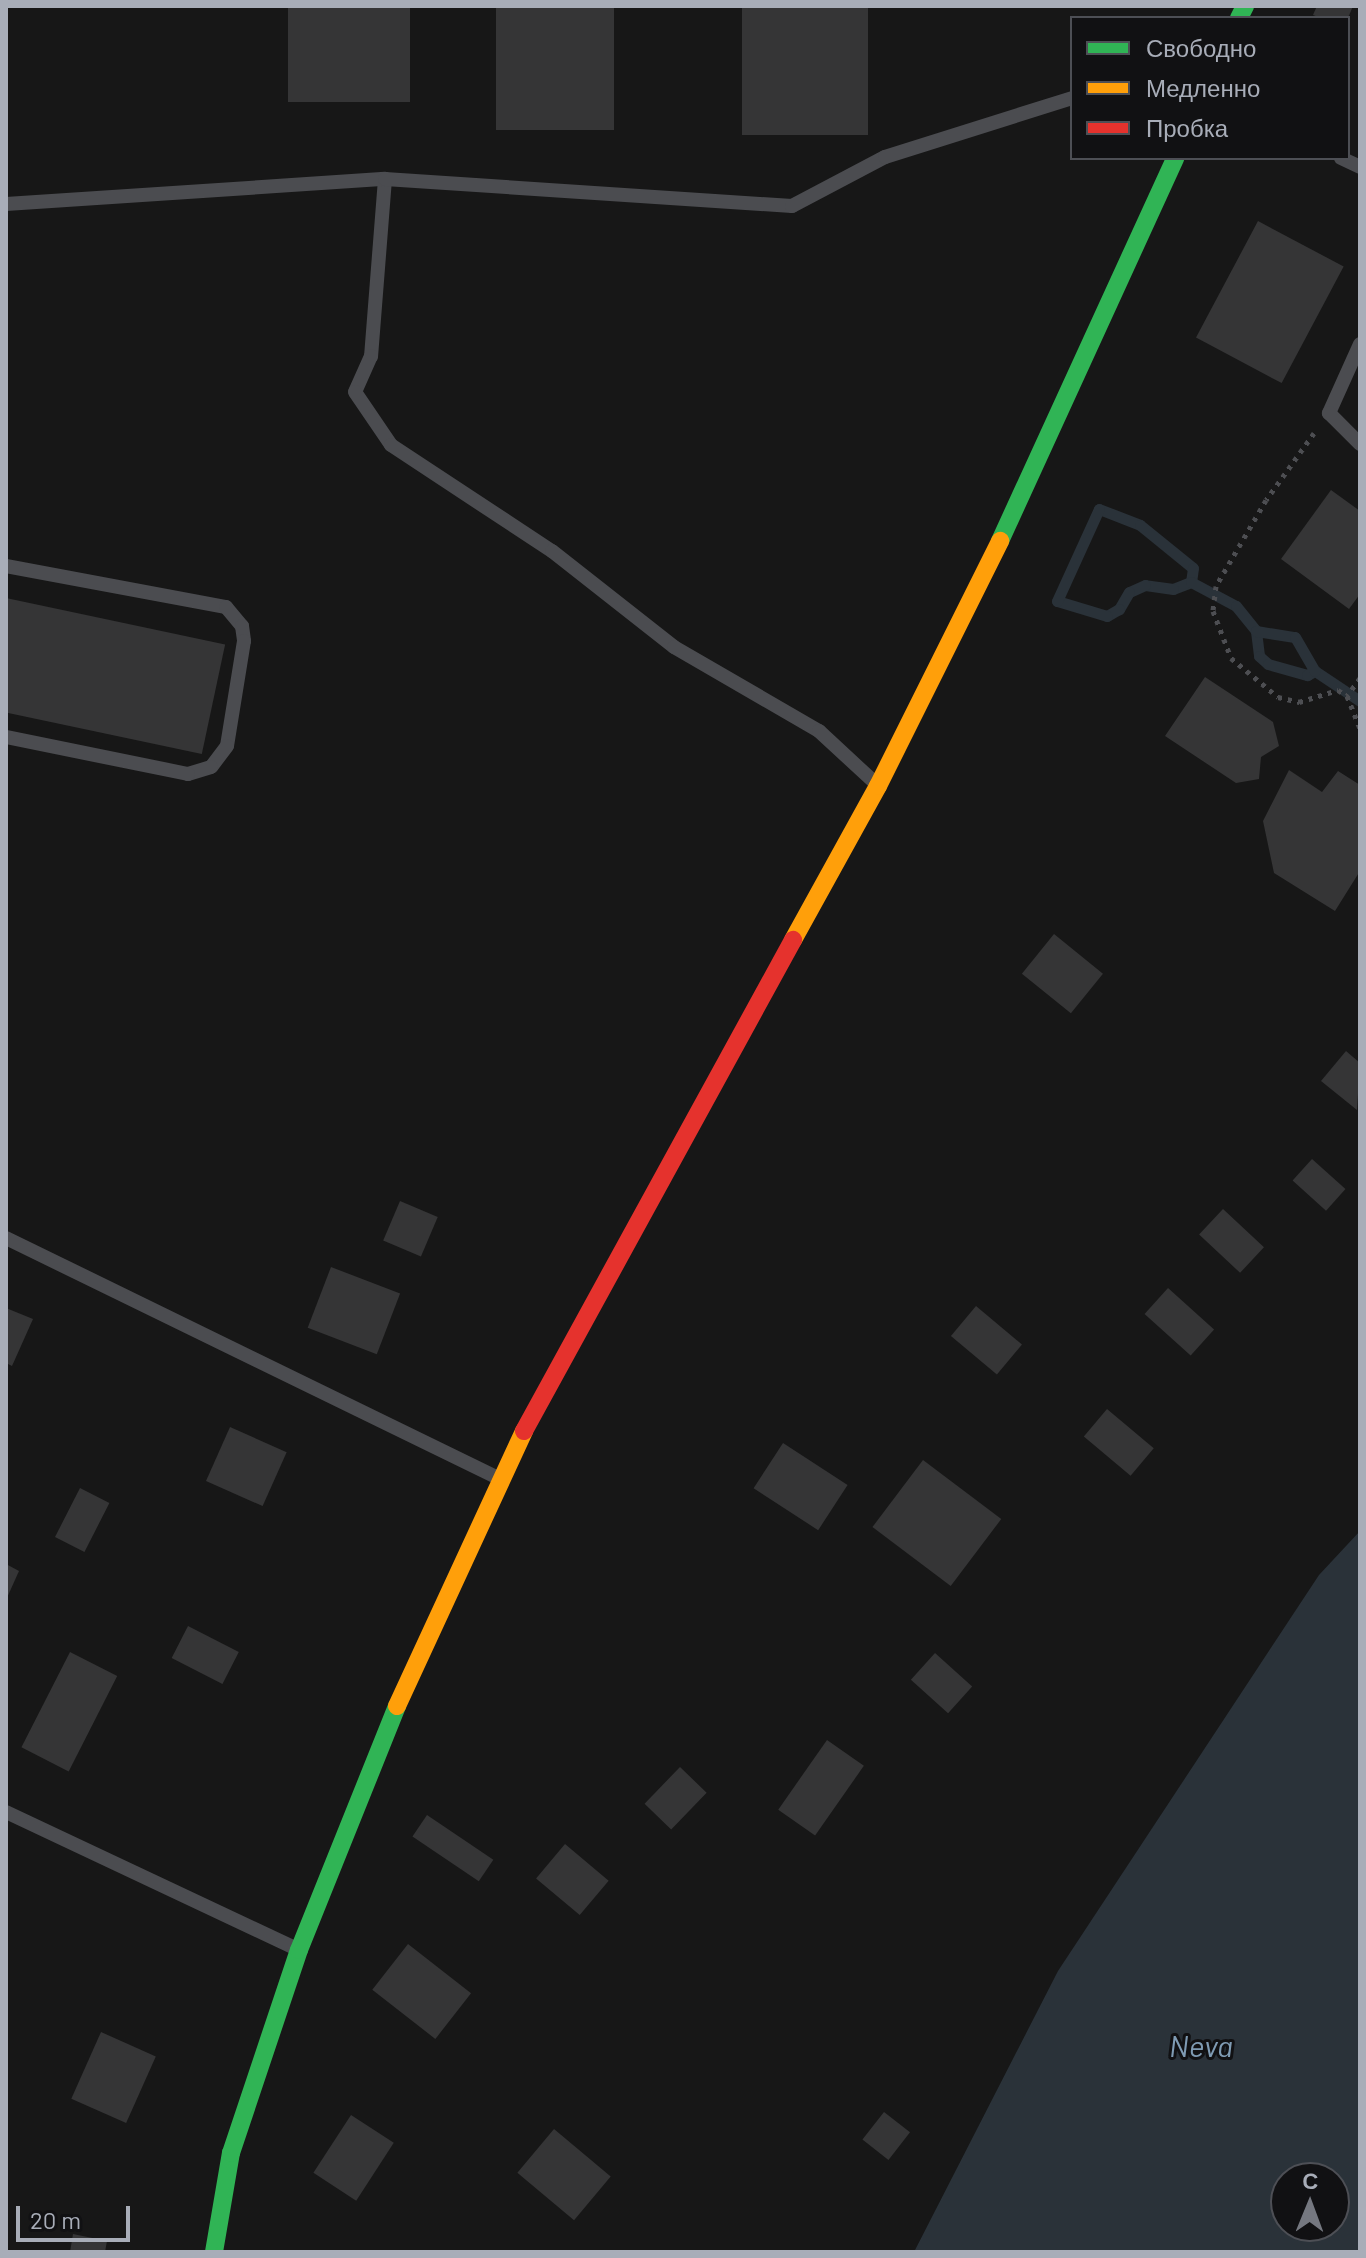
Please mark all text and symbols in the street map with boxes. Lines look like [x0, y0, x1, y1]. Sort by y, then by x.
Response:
legend [1070, 16, 1350, 160]
text: Свободно [1146, 33, 1256, 62]
text: Медленно [1146, 73, 1260, 102]
text: Пробка [1146, 113, 1228, 142]
water label: Neva [1169, 2027, 1233, 2063]
north arrow [1270, 2162, 1350, 2242]
text: С [1302, 2167, 1319, 2193]
scale bar [20, 2190, 134, 2240]
text: 20 m [30, 2205, 81, 2234]

